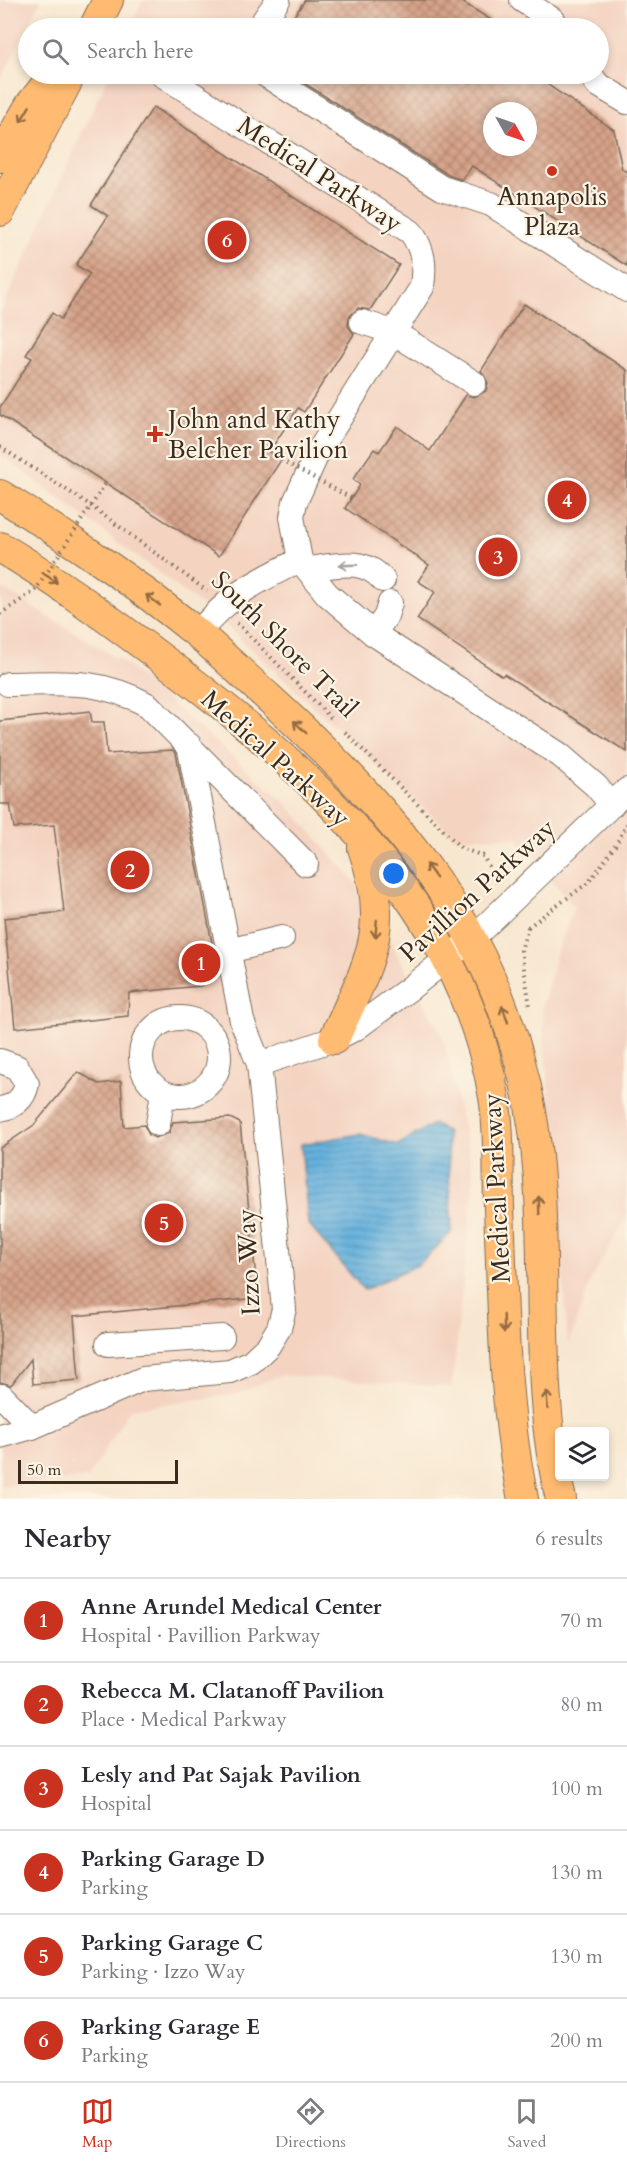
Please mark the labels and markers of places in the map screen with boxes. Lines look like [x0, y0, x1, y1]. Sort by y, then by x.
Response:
marker: Annapolis Plaza [545, 164, 559, 178]
place label: Annapolis Plaza [497, 179, 607, 244]
pin: 6 [208, 218, 246, 262]
place label: John and Kathy Belcher Pavilion [164, 402, 349, 467]
marker: John and Kathy Belcher Pavilion [146, 425, 164, 443]
pin: 4 [548, 478, 586, 522]
pin: 3 [478, 534, 518, 580]
pin: 2 [110, 848, 150, 892]
pin: 1 [182, 940, 220, 986]
pin: 5 [144, 1200, 184, 1246]

